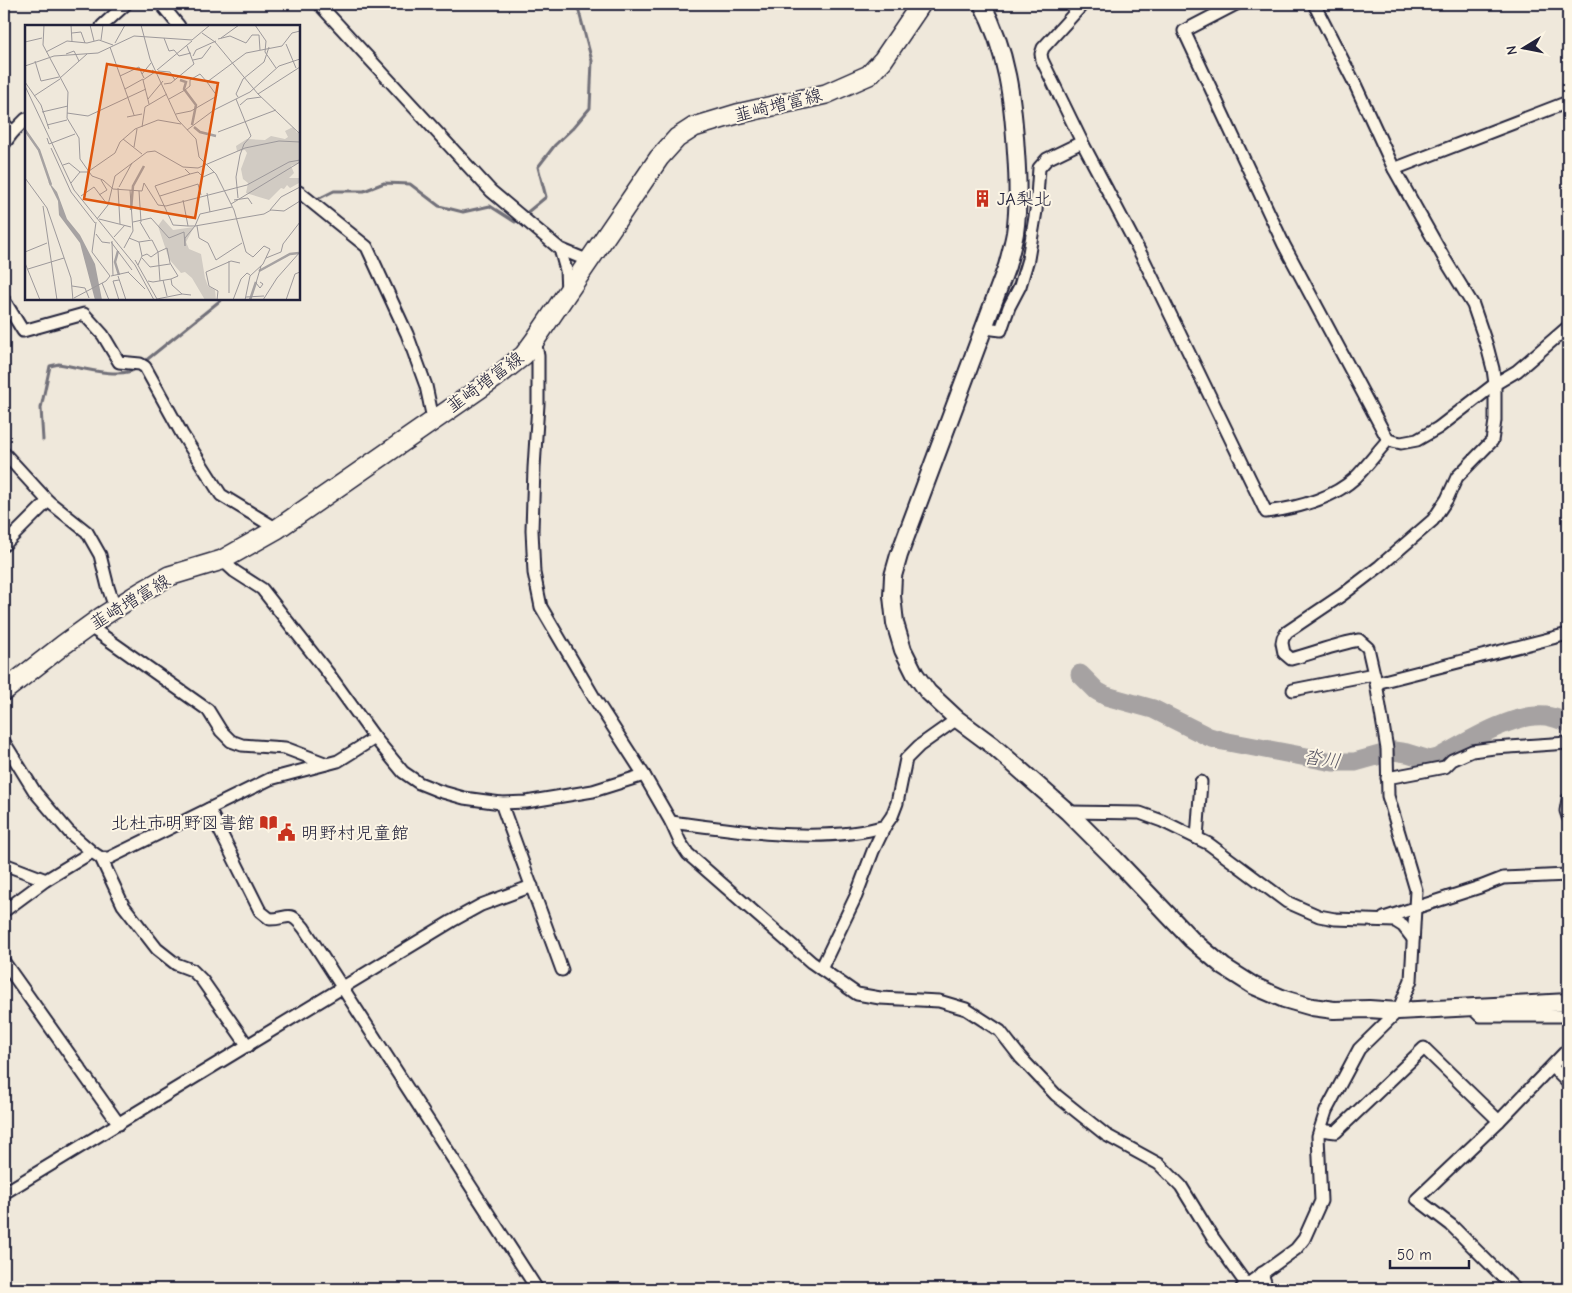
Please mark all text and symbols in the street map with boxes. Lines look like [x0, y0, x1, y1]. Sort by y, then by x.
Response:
north arrow [1500, 22, 1550, 72]
inset map [25, 25, 300, 300]
text: N [1503, 44, 1521, 56]
street label: 韮崎増富線 [732, 84, 824, 127]
building icon: JA梨北 [973, 189, 993, 209]
place label: JA梨北 [997, 189, 1052, 210]
street label: 韮崎増富線 [443, 347, 528, 417]
street label: 韮崎増富線 [86, 570, 174, 635]
water label: 沓川 [1302, 745, 1342, 773]
place label: 北杜市明野図書館 [111, 813, 255, 834]
library icon: 北杜市明野図書館 [259, 813, 279, 833]
public building icon: 明野村児童館 [277, 823, 297, 843]
place label: 明野村児童館 [301, 823, 409, 844]
scale bar [1390, 1238, 1468, 1270]
text: 50 m [1397, 1246, 1432, 1264]

